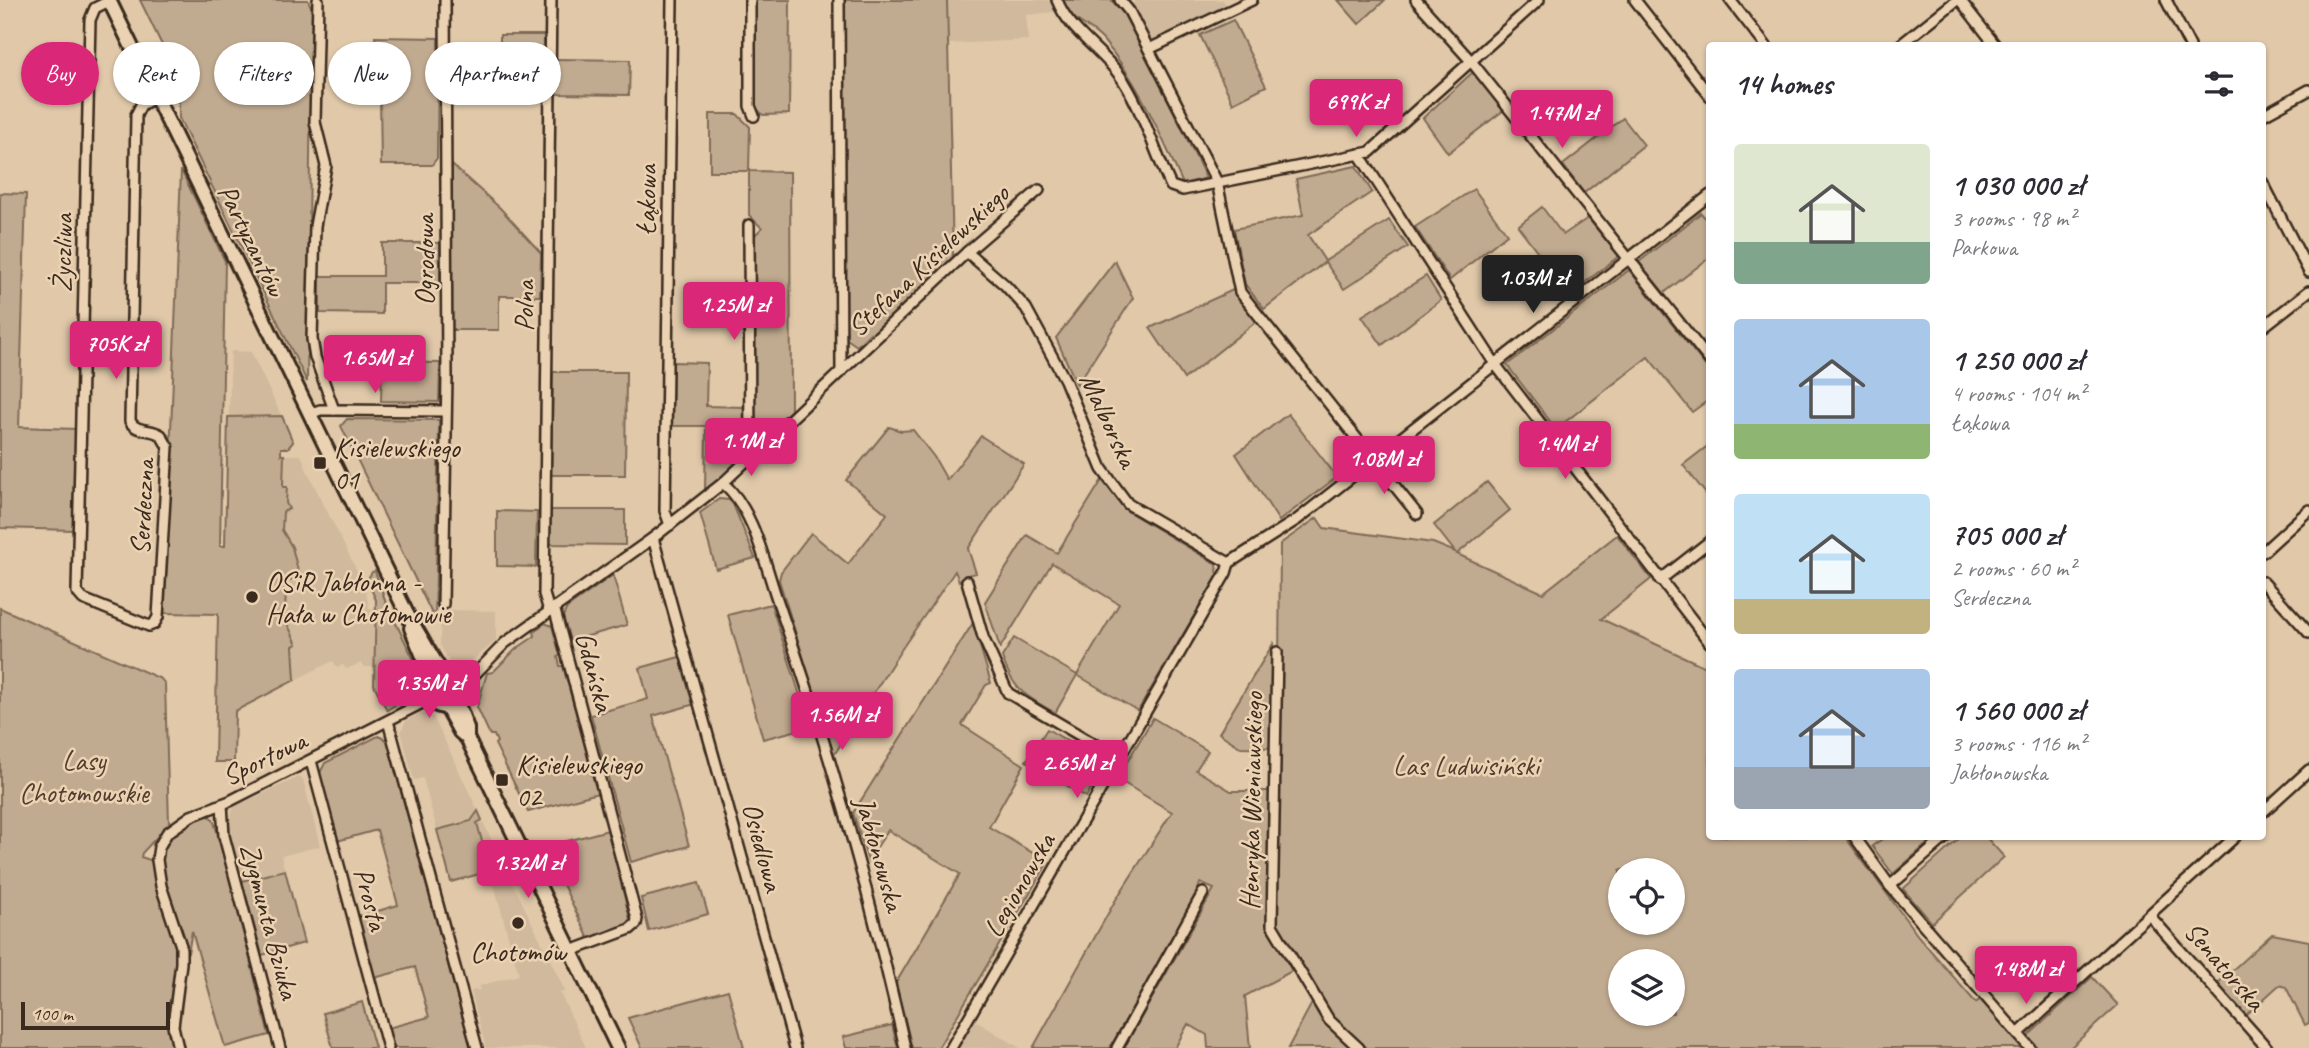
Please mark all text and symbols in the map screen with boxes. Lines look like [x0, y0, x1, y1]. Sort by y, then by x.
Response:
chip: Buy [21, 42, 99, 105]
chip: Rent [113, 42, 200, 105]
chip: Filters [214, 42, 314, 105]
chip: New [328, 42, 411, 105]
chip: Apartment [425, 42, 561, 105]
text: 14 homes [1734, 65, 1832, 103]
icon: filters [2200, 65, 2238, 103]
pin: 699K zł [1291, 80, 1421, 139]
text: 699K zł [1326, 87, 1386, 116]
pin: 1.47M zł [1490, 90, 1634, 150]
text: 1.47M zł [1527, 98, 1597, 127]
street label: Łąkowa [628, 163, 664, 235]
text: 1 030 000 zł [1951, 166, 2083, 204]
icon: home [1790, 172, 1874, 256]
street label: Stefana Kisielewskiego [840, 175, 1018, 344]
street label: Partyzantów [210, 179, 295, 304]
text: 3 rooms · 98 m² [1951, 204, 2075, 233]
street label: Życzliwa [44, 212, 80, 293]
street label: Ogrodowa [407, 212, 442, 306]
text: Parkowa [1951, 233, 2017, 262]
pin: 1.03M zł [1461, 256, 1605, 315]
text: 1.03M zł [1498, 263, 1568, 292]
street label: Polna [506, 279, 542, 332]
pin: 1.25M zł [662, 282, 806, 342]
text: 1.25M zł [699, 290, 769, 319]
pin: 705K zł [51, 322, 181, 381]
text: 705K zł [86, 329, 146, 358]
pin: 1.65M zł [303, 336, 447, 395]
text: 1 250 000 zł [1951, 341, 2083, 379]
text: 1.65M zł [340, 343, 410, 372]
icon: home [1790, 347, 1874, 431]
street label: Malborska [1072, 367, 1147, 475]
text: 4 rooms · 104 m² [1951, 379, 2086, 408]
text: Łąkowa [1951, 408, 2009, 437]
pin: 1.1M zł [686, 419, 816, 478]
pin: 1.4M zł [1500, 421, 1630, 481]
text: 1.1M zł [721, 426, 781, 455]
text: 1.4M zł [1535, 429, 1595, 458]
place label: Kisielewskiego 01 [334, 430, 462, 497]
pin: 1.08M zł [1312, 436, 1456, 496]
text: 1.08M zł [1349, 444, 1419, 473]
marker: Kisielewskiego 01 [312, 455, 328, 471]
street label: Serdeczna [122, 456, 162, 556]
text: 705 000 zł [1951, 516, 2062, 554]
icon: home [1790, 522, 1874, 606]
text: 2 rooms · 60 m² [1951, 554, 2075, 583]
place label: OSiR Jabłonna - Hała w Chotomowie [266, 564, 452, 631]
text: Serdeczna [1951, 583, 2030, 612]
marker: OSiR Jabłonna - Hała w Chotomowie [244, 589, 260, 605]
street label: Gdańska [568, 628, 623, 718]
pin: 1.35M zł [357, 660, 501, 720]
text: 1.35M zł [394, 668, 464, 697]
street label: Henryka Wieniawskiego [1232, 690, 1270, 910]
text: 1 560 000 zł [1951, 691, 2084, 729]
pin: 1.56M zł [770, 692, 914, 752]
icon: home [1790, 697, 1874, 781]
text: 1.56M zł [807, 700, 877, 729]
street label: Sportowa [216, 722, 314, 793]
text: 3 rooms · 116 m² [1951, 729, 2086, 758]
pin: 2.65M zł [1005, 740, 1149, 800]
park label: Lasy Chotomowskie [19, 743, 151, 810]
place label: Kisielewskiego 02 [516, 747, 644, 814]
text: 2.65M zł [1042, 748, 1112, 777]
park label: Las Ludwisiński [1393, 748, 1543, 783]
text: Jabłonowska [1951, 758, 2047, 787]
marker: Kisielewskiego 02 [494, 772, 510, 788]
street label: Jabłonowska [846, 791, 914, 918]
street label: Osiedlowa [734, 799, 792, 897]
street label: Legionowska [975, 825, 1064, 943]
street label: Zygmunta Bziuka [232, 839, 308, 1004]
pin: 1.32M zł [456, 841, 600, 900]
text: 1.32M zł [493, 848, 563, 877]
map controls [1608, 858, 1685, 1026]
button: locate [1608, 858, 1685, 935]
street label: Prosta [346, 864, 397, 936]
street label: Senatorska [2177, 914, 2275, 1019]
marker: Chotomów [510, 915, 526, 931]
place label: Chotomów [470, 934, 568, 969]
pin: 1.48M zł [1954, 946, 2098, 1006]
button: layers [1608, 949, 1685, 1026]
text: 1.48M zł [1991, 954, 2061, 983]
scale bar [21, 999, 170, 1031]
text: 100 m [32, 1002, 73, 1026]

